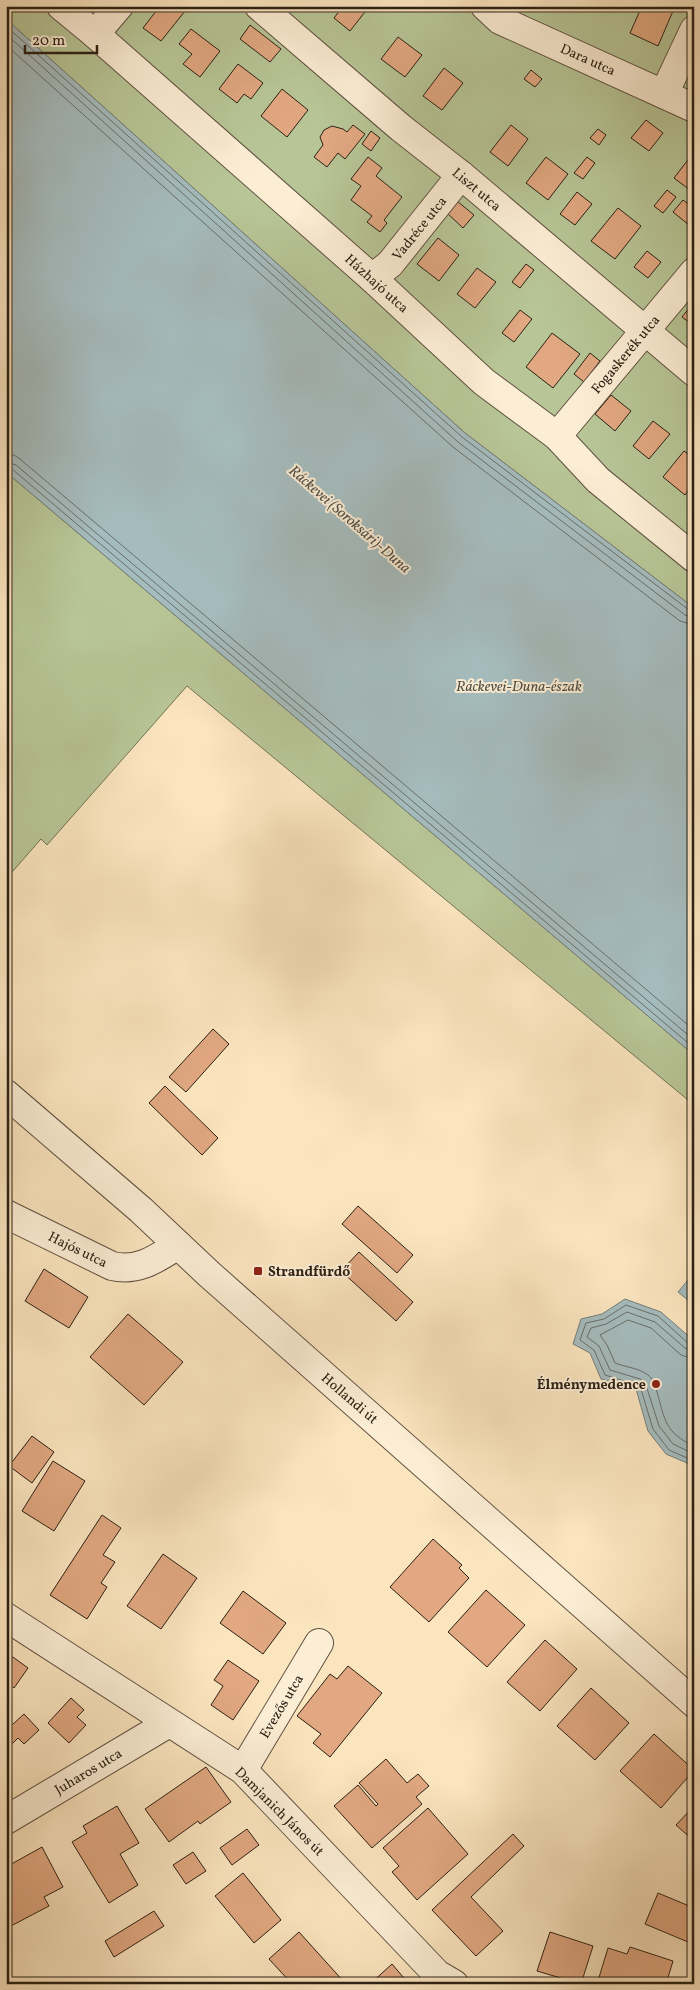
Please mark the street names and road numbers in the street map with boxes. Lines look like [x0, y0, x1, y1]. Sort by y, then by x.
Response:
street label: Dara utca [557, 40, 618, 81]
street label: Liszt utca [447, 164, 505, 216]
street label: Vadréce utca [388, 193, 452, 265]
street label: Házhajó utca [340, 250, 412, 318]
street label: Fogaskerék utca [588, 311, 665, 398]
street label: Hajós utca [45, 1228, 110, 1273]
street label: Hollandi út [317, 1369, 381, 1429]
street label: Evezős utca [256, 1671, 309, 1742]
street label: Juharos utca [51, 1745, 126, 1800]
street label: Damjanich János út [230, 1763, 328, 1861]

